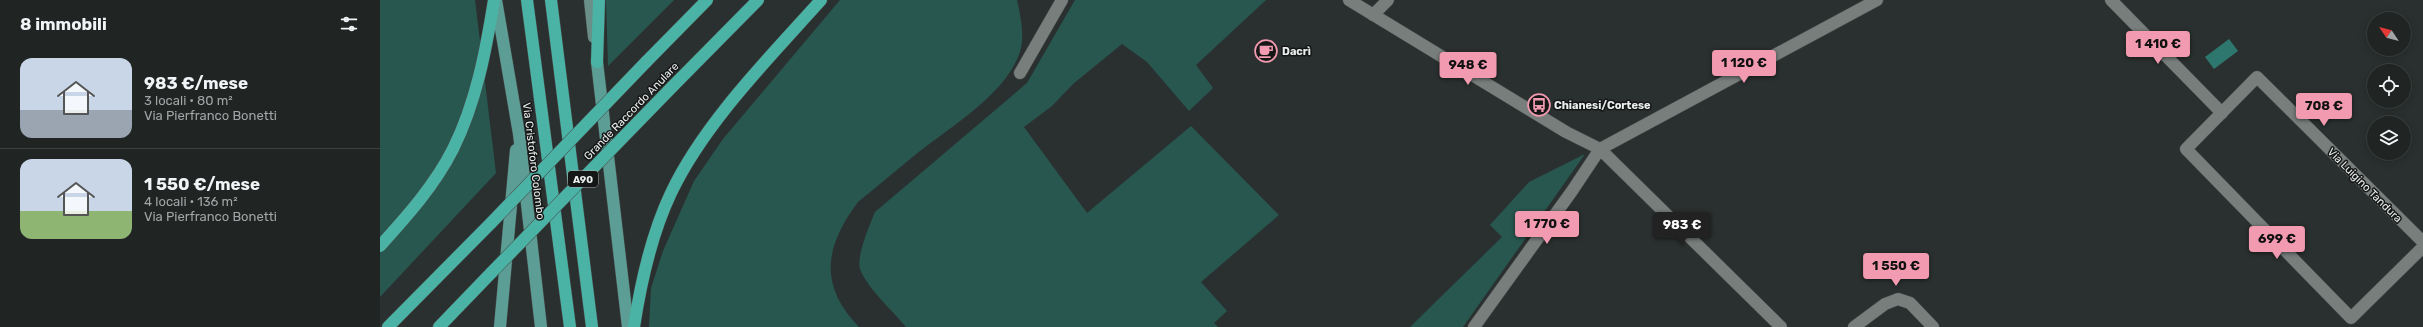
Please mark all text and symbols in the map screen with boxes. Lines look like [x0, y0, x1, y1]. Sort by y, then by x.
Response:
north arrow [2367, 12, 2411, 56]
map controls [2367, 12, 2411, 160]
icon: filters [338, 13, 360, 35]
text: 8 immobili [20, 14, 107, 34]
pin: 1 410 € [2121, 31, 2195, 65]
text: 1 410 € [2135, 36, 2181, 51]
cafe icon: Dacrì [1253, 38, 1279, 64]
place label: Dacrì [1282, 45, 1311, 58]
pin: 1 120 € [1707, 50, 1781, 84]
pin: 948 € [1440, 52, 1496, 86]
text: 1 120 € [1721, 55, 1767, 70]
text: 948 € [1449, 57, 1487, 72]
street label: Grande Raccordo Anulare [581, 60, 681, 163]
button: locate [2367, 64, 2411, 108]
text: 983 €/mese [144, 73, 248, 93]
icon: home [52, 74, 100, 122]
bus stop icon: Chianesi/Cortese [1526, 92, 1552, 118]
text: 3 locali · 80 m² [144, 93, 233, 108]
pin: 708 € [2296, 93, 2352, 127]
text: 708 € [2305, 98, 2343, 113]
place label: Chianesi/Cortese [1554, 99, 1651, 112]
street label: Via Cristoforo Colombo [520, 102, 547, 220]
text: Via Pierfranco Bonetti [144, 108, 277, 123]
button: layers [2367, 116, 2411, 160]
street label: Via Luigino Tandura [2325, 145, 2405, 225]
road number: A90 [568, 171, 598, 187]
text: 1 550 €/mese [144, 174, 260, 194]
icon: home [52, 175, 100, 223]
text: 4 locali · 136 m² [144, 194, 238, 209]
text: Via Pierfranco Bonetti [144, 209, 277, 224]
pin: 1 770 € [1510, 211, 1584, 245]
pin: 983 € [1654, 212, 1710, 246]
text: 1 770 € [1524, 216, 1570, 231]
text: 983 € [1663, 217, 1701, 232]
pin: 699 € [2249, 226, 2305, 260]
text: 699 € [2258, 231, 2296, 246]
pin: 1 550 € [1859, 253, 1933, 287]
text: 1 550 € [1872, 258, 1920, 273]

